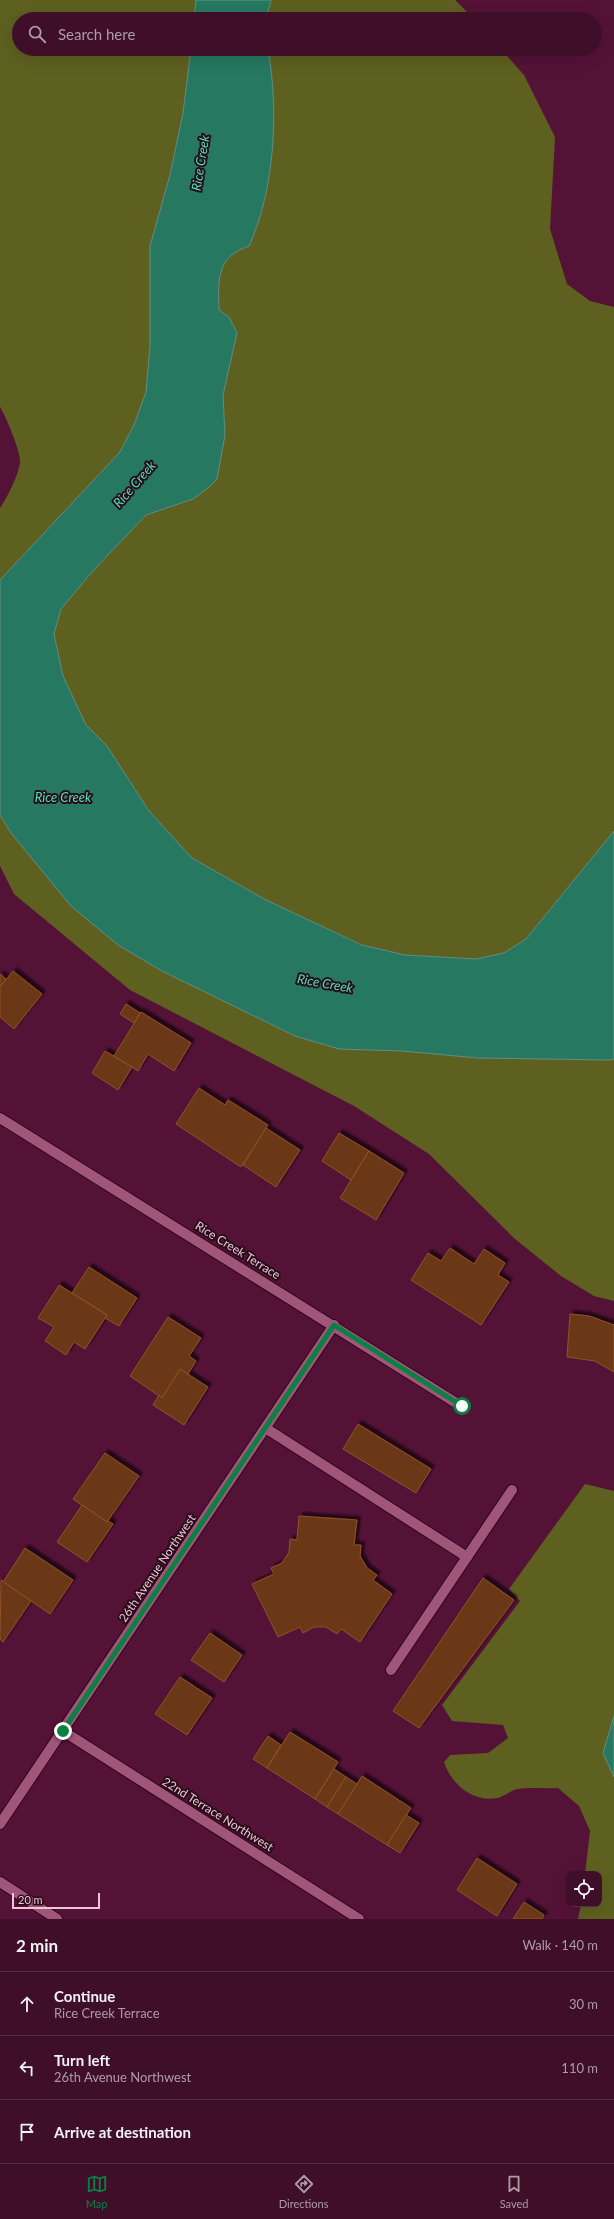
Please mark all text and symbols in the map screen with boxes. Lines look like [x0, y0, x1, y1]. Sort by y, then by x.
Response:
search box [12, 12, 602, 56]
icon: search [26, 23, 48, 45]
text: Search here [58, 25, 135, 43]
water label: Rice Creek [188, 133, 212, 192]
water label: Rice Creek [109, 457, 159, 511]
water label: Rice Creek [35, 789, 92, 805]
water label: Rice Creek [296, 970, 355, 996]
street label: Rice Creek Terrace [193, 1218, 283, 1282]
route start [453, 1397, 471, 1415]
street label: 26th Avenue Northwest [115, 1511, 199, 1625]
route end [54, 1722, 72, 1740]
street label: 22nd Terrace Northwest [160, 1774, 277, 1855]
map controls [566, 1871, 602, 1907]
button: locate [566, 1871, 602, 1907]
scale bar [12, 1891, 100, 1910]
text: 20 m [18, 1893, 43, 1906]
text: 2 min [16, 1935, 58, 1956]
text: Walk · 140 m [522, 1937, 598, 1953]
text: Continue [54, 1987, 115, 2005]
icon: ahead [16, 1993, 38, 2015]
text: 30 m [569, 1996, 598, 2012]
text: Rice Creek Terrace [54, 2005, 160, 2021]
text: Turn left [54, 2051, 110, 2069]
icon: left [16, 2057, 38, 2079]
text: 110 m [561, 2060, 598, 2076]
text: 26th Avenue Northwest [54, 2069, 191, 2085]
icon: arrive [16, 2121, 38, 2143]
text: Arrive at destination [54, 2123, 191, 2141]
tab: Map [86, 2173, 108, 2210]
tab: Directions [279, 2173, 328, 2210]
tab: Saved [500, 2173, 528, 2210]

